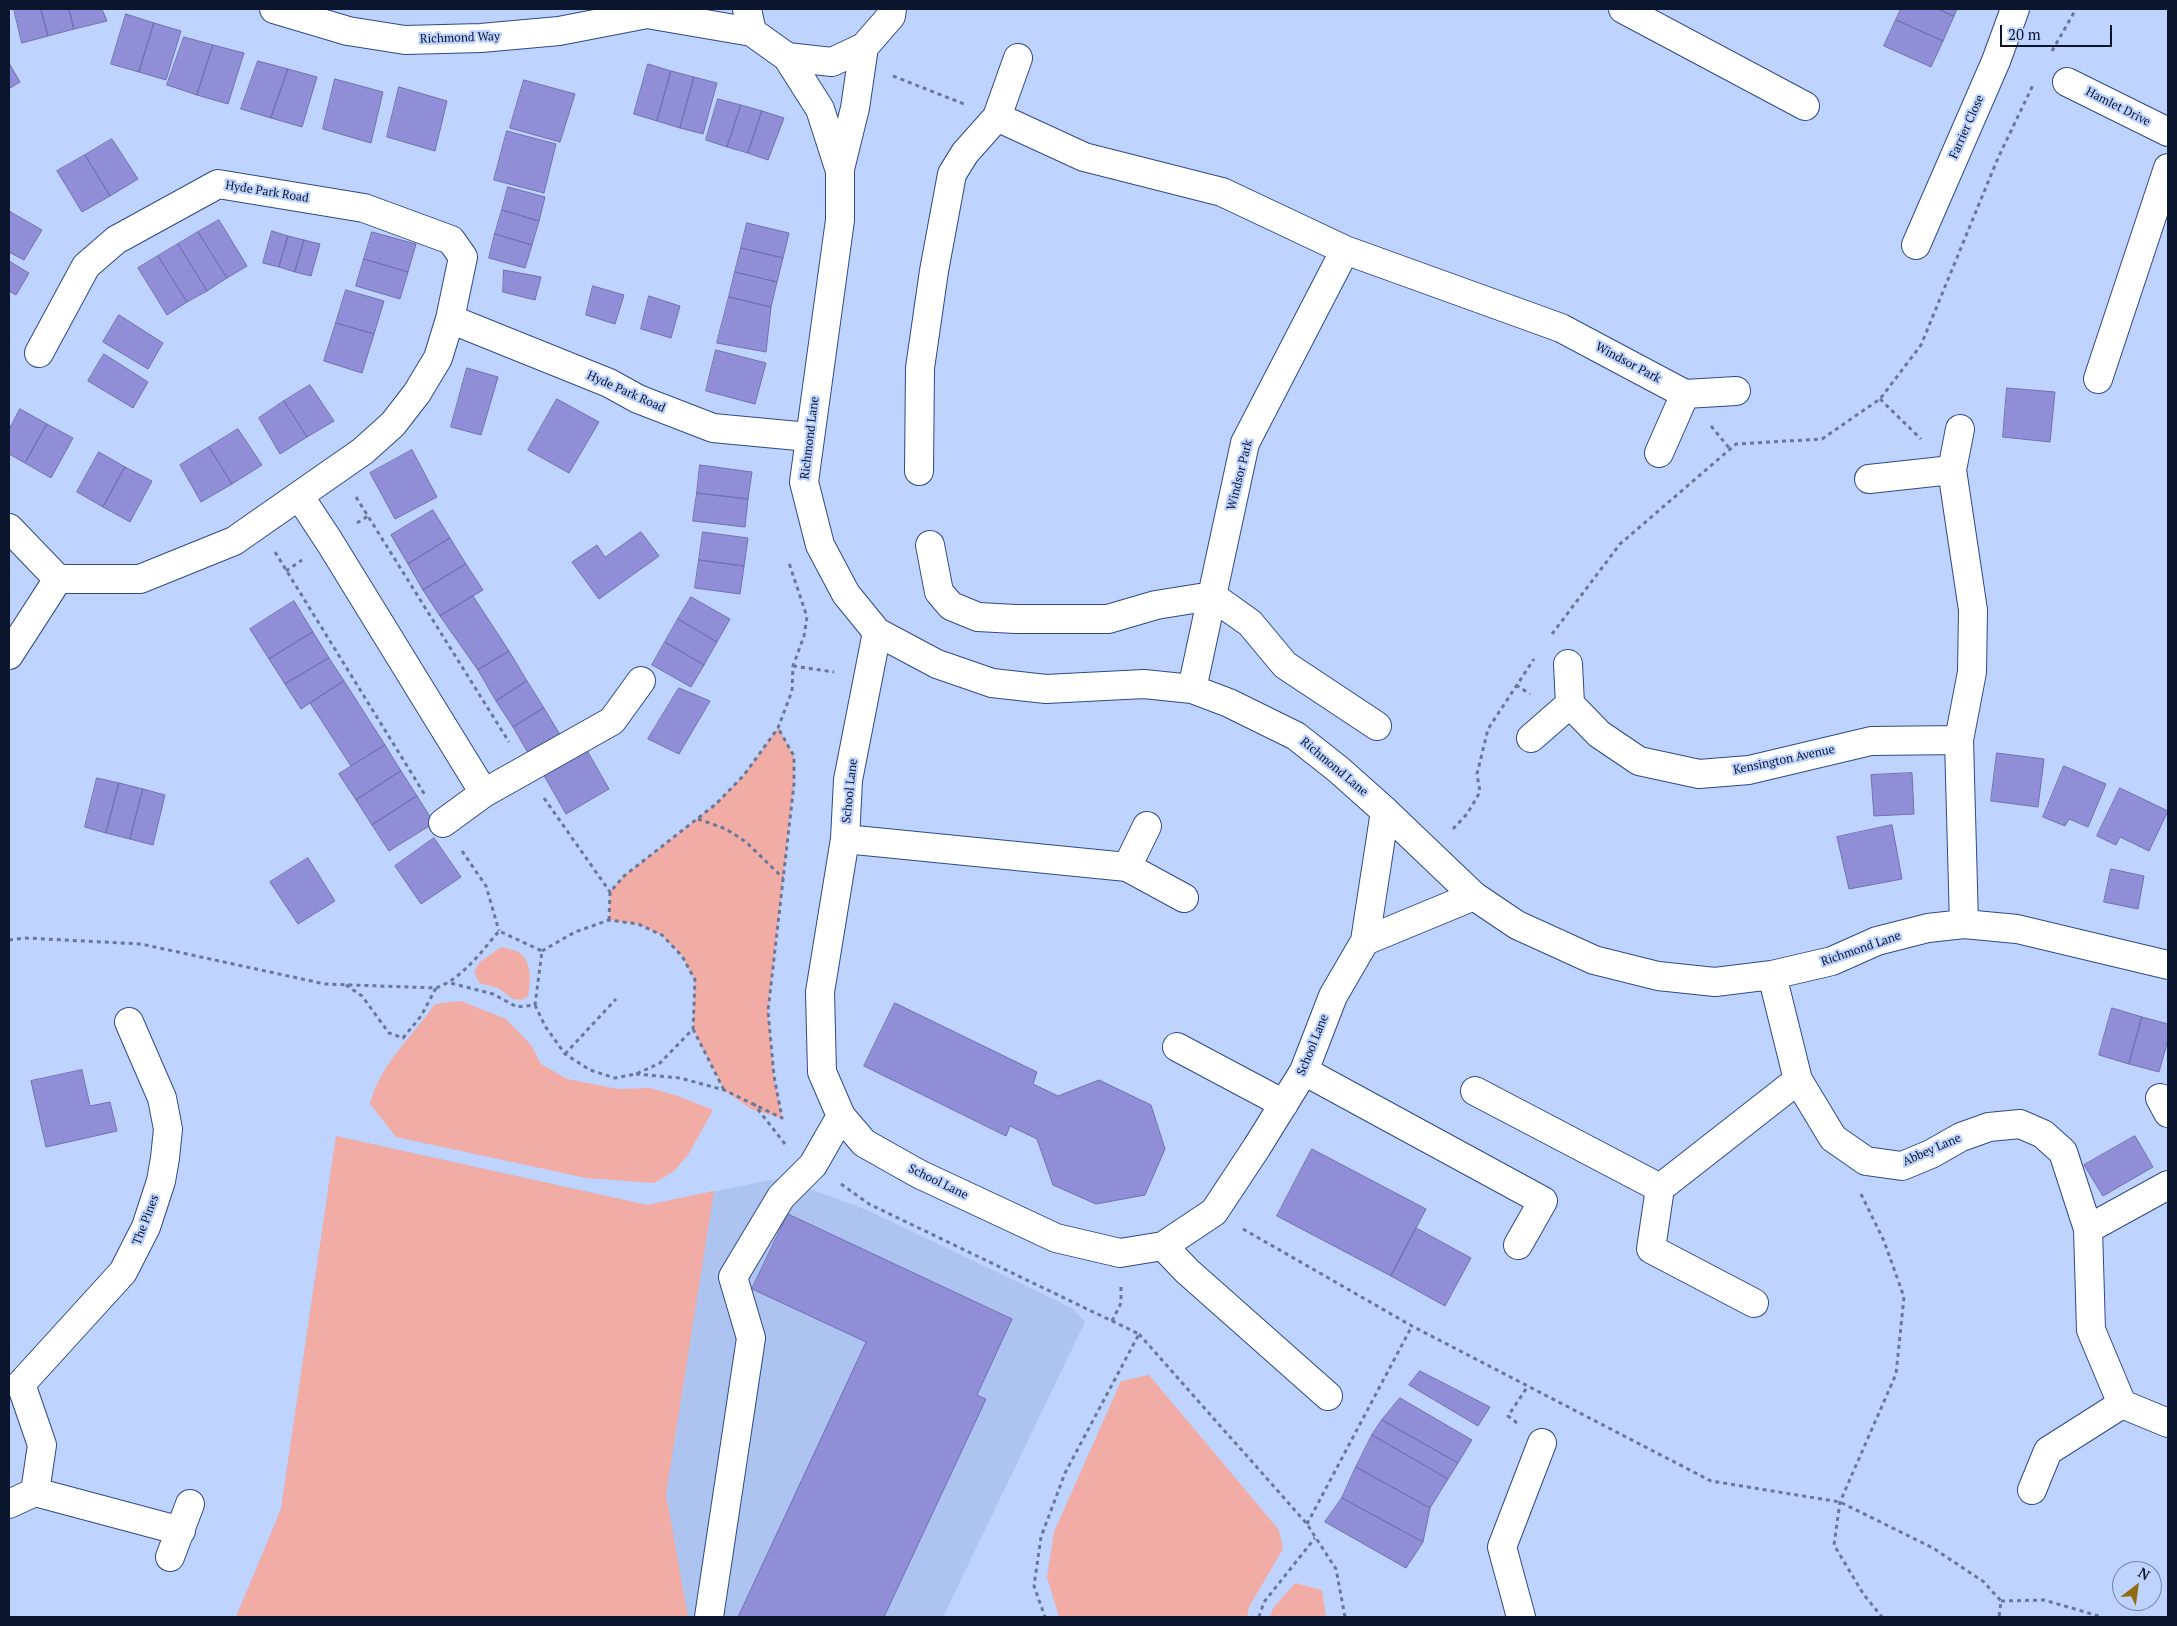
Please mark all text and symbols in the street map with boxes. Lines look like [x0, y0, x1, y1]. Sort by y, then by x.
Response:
scale bar [2002, 15, 2114, 47]
text: 20 m [2008, 24, 2041, 44]
street label: Richmond Way [420, 29, 500, 47]
street label: Hamlet Drive [2083, 85, 2153, 129]
street label: Farrier Close [1947, 93, 1987, 161]
street label: Hyde Park Road [224, 178, 310, 206]
street label: Windsor Park [1593, 340, 1663, 386]
street label: Hyde Park Road [585, 368, 667, 416]
street label: Richmond Lane [798, 396, 822, 480]
street label: Windsor Park [1224, 438, 1256, 512]
street label: Richmond Lane [1297, 735, 1371, 799]
street label: Kensington Avenue [1732, 742, 1836, 778]
street label: School Lane [839, 758, 861, 824]
street label: Richmond Lane [1819, 929, 1903, 969]
street label: School Lane [1294, 1012, 1332, 1078]
street label: Abbey Lane [1901, 1131, 1963, 1169]
street label: School Lane [906, 1161, 970, 1203]
street label: The Pines [130, 1193, 162, 1247]
north arrow [2112, 1561, 2162, 1611]
text: N [2135, 1563, 2154, 1584]

